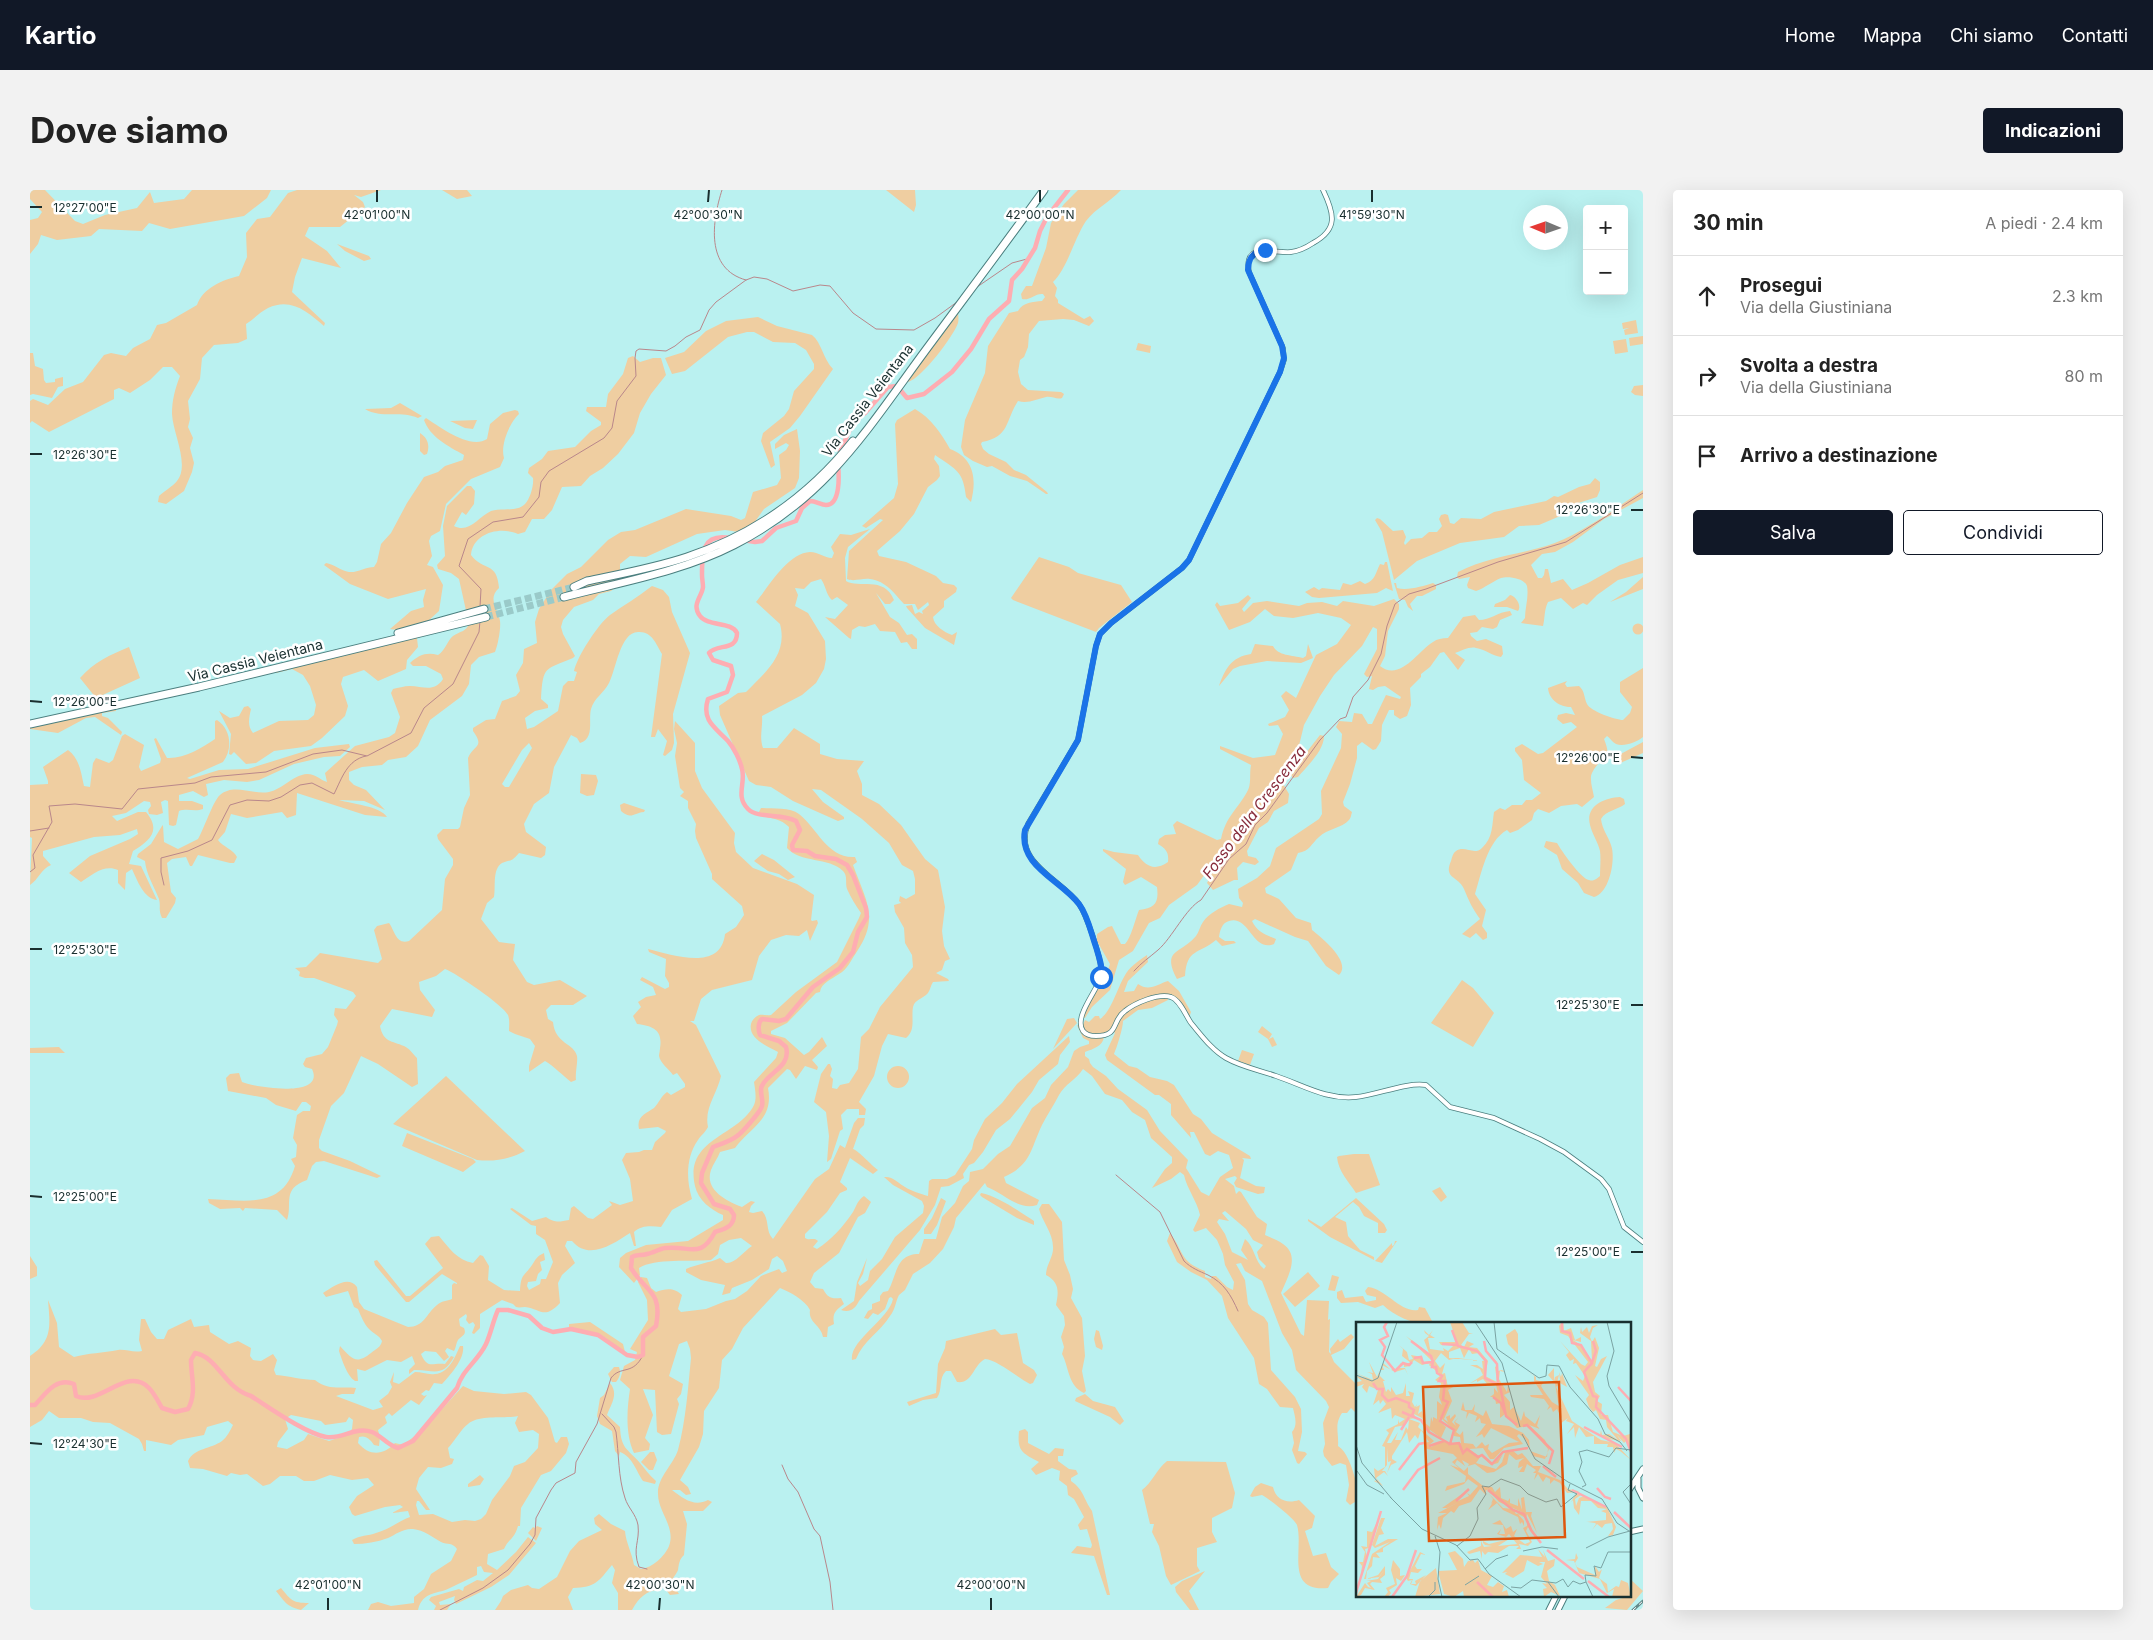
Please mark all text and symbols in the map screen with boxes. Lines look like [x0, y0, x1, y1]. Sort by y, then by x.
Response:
text: Kartio [25, 21, 96, 50]
text: Home [1785, 25, 1835, 46]
text: Mappa [1863, 25, 1922, 46]
text: Chi siamo [1950, 25, 2034, 46]
text: Contatti [2062, 25, 2128, 46]
button: Indicazioni [1983, 108, 2123, 153]
text: Dove siamo [30, 109, 228, 151]
text: 12°27'00"E [53, 200, 117, 215]
north arrow [1523, 205, 1568, 250]
map controls [1583, 205, 1628, 295]
button: + [1583, 205, 1628, 250]
text: 42°01'00"N [344, 207, 410, 222]
text: 42°00'30"N [674, 207, 742, 222]
text: 42°00'00"N [1005, 207, 1075, 222]
text: 41°59'30"N [1339, 207, 1405, 222]
text: 30 min [1693, 210, 1764, 235]
text: A piedi · 2.4 km [1985, 213, 2103, 233]
route end [1254, 239, 1277, 262]
button: − [1583, 250, 1628, 295]
text: Prosegui [1740, 274, 1822, 297]
icon: ahead [1693, 282, 1721, 310]
text: 2.3 km [2052, 286, 2103, 306]
text: Via della Giustiniana [1740, 297, 1892, 317]
street label: Via Cassia Veientana [818, 340, 916, 460]
text: Svolta a destra [1740, 354, 1878, 377]
icon: right [1693, 362, 1721, 390]
text: 80 m [2064, 366, 2103, 386]
text: Via della Giustiniana [1740, 377, 1892, 397]
icon: arrive [1693, 442, 1721, 470]
text: Arrivo a destinazione [1740, 444, 1938, 467]
text: 12°26'30"E [53, 447, 117, 462]
text: 12°26'30"E [1556, 502, 1620, 517]
button: Salva [1693, 510, 1893, 555]
button: Condividi [1903, 510, 2103, 555]
street label: Via Cassia Veientana [186, 635, 324, 685]
text: 12°26'00"E [53, 694, 117, 709]
water label: Fosso della Crescenza [1198, 742, 1310, 882]
text: 12°26'00"E [1556, 750, 1620, 765]
text: 12°25'30"E [53, 942, 117, 957]
route start [1090, 966, 1113, 989]
text: 12°25'30"E [1556, 997, 1620, 1012]
text: 12°25'00"E [53, 1189, 117, 1204]
text: 12°25'00"E [1556, 1244, 1620, 1259]
inset map [1356, 1322, 1630, 1598]
text: 12°24'30"E [53, 1436, 117, 1451]
text: 42°01'00"N [295, 1577, 361, 1592]
text: 42°00'30"N [626, 1577, 694, 1592]
text: 42°00'00"N [956, 1577, 1026, 1592]

